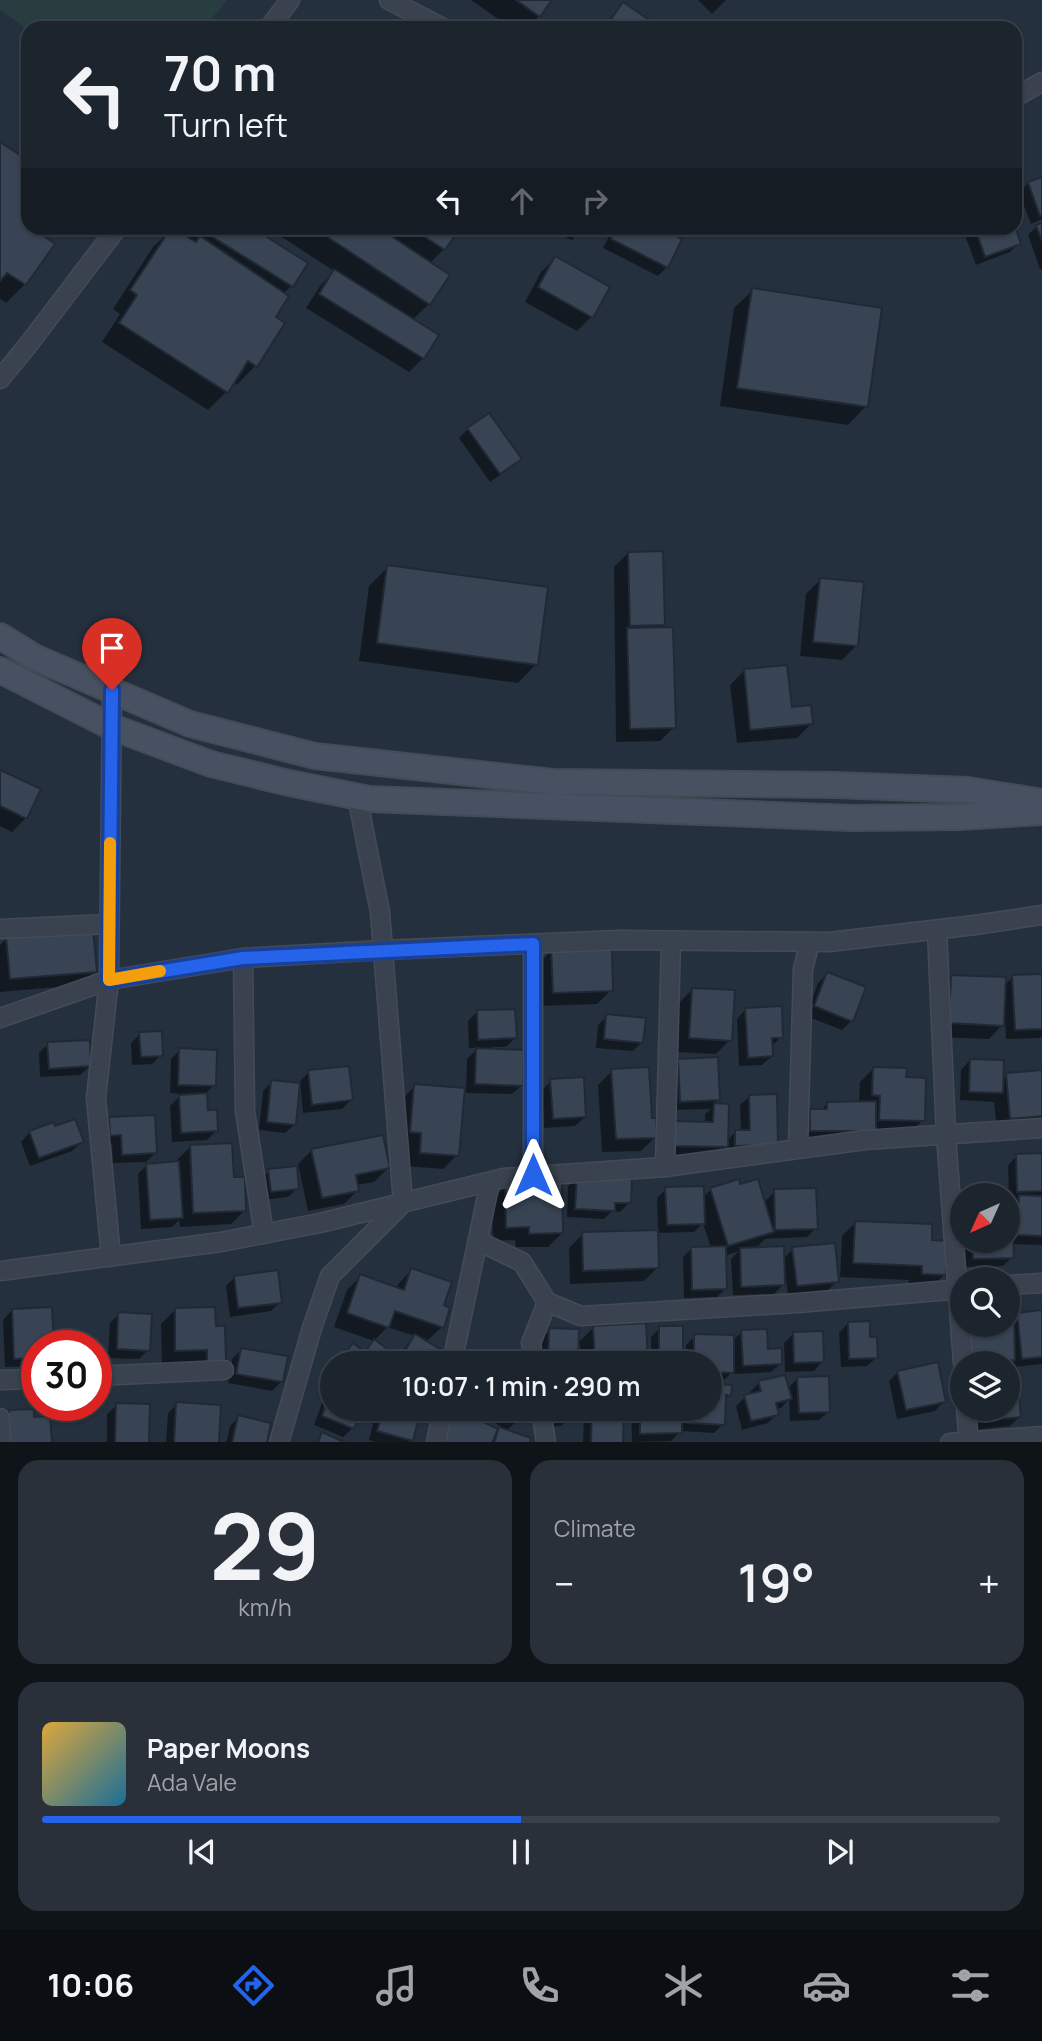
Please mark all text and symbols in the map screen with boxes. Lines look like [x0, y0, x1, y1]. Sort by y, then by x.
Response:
text: 70 m [164, 39, 276, 106]
icon: left [49, 49, 140, 140]
text: Turn left [164, 103, 288, 147]
icon: left [430, 182, 468, 220]
icon: ahead [503, 182, 541, 220]
icon: right [576, 182, 614, 220]
pin [82, 618, 142, 690]
icon: arrive [93, 629, 131, 667]
position arrow [496, 1138, 570, 1212]
north arrow [950, 1183, 1020, 1253]
map controls [950, 1183, 1020, 1421]
button: search [950, 1267, 1020, 1337]
speed limit sign: 30 [21, 1330, 112, 1421]
button: layers [950, 1351, 1020, 1421]
text: 10:07 · 1 min · 290 m [402, 1368, 640, 1404]
text: 29 [210, 1483, 320, 1607]
text: Climate [554, 1512, 636, 1544]
text: 19° [737, 1547, 815, 1618]
text: − [554, 1557, 575, 1609]
text: + [978, 1557, 1000, 1609]
text: km/h [238, 1591, 292, 1623]
text: Paper Moons [147, 1730, 310, 1766]
text: Ada Vale [147, 1766, 237, 1798]
icon: previous [183, 1833, 221, 1871]
icon: pause [502, 1833, 540, 1871]
icon: next [821, 1833, 859, 1871]
icon: directions [229, 1961, 278, 2010]
icon: music [372, 1961, 421, 2010]
icon: phone [515, 1961, 564, 2010]
icon: climate [659, 1961, 708, 2010]
icon: car [802, 1961, 851, 2010]
icon: filters [946, 1961, 995, 2010]
text: 10:06 [47, 1963, 134, 2007]

